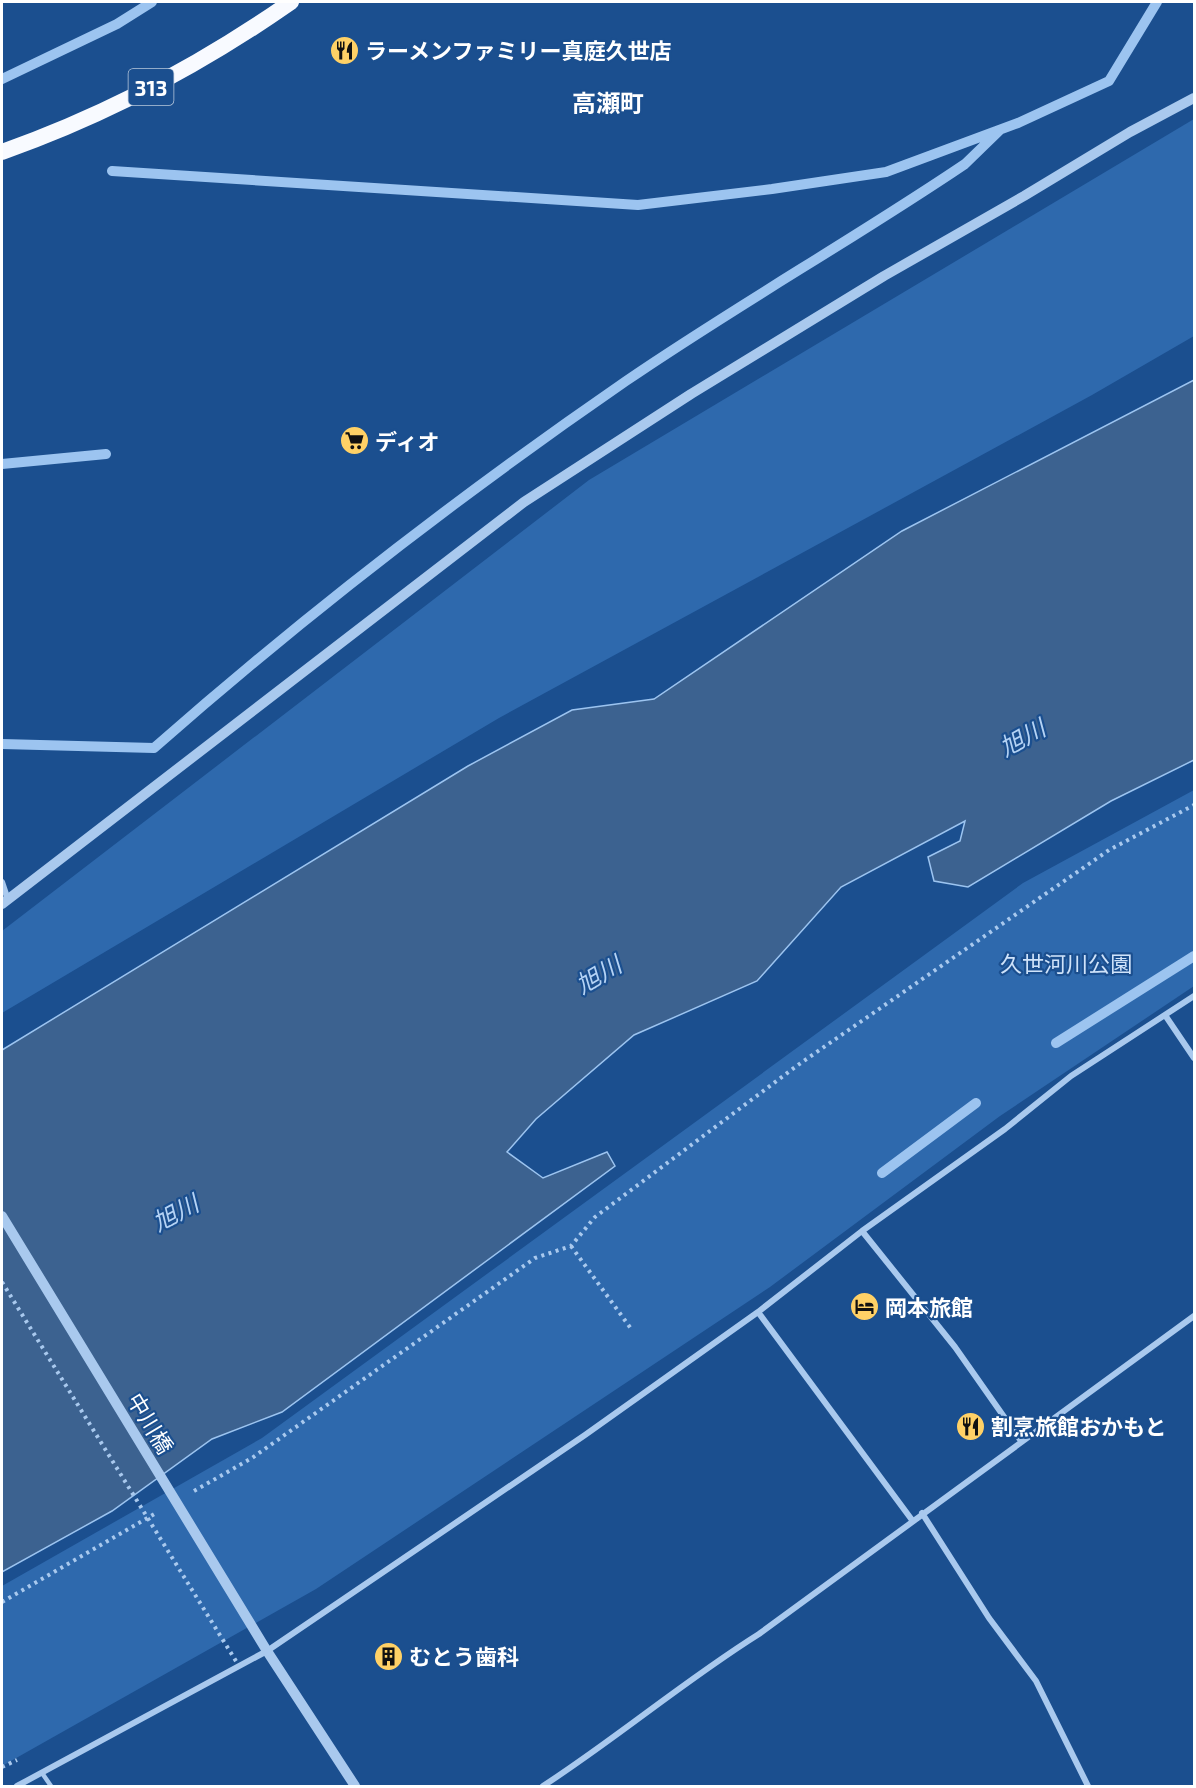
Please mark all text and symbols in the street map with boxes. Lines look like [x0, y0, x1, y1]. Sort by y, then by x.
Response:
restaurant icon: ラーメンファミリー真庭久世店 [328, 34, 360, 66]
place label: ラーメンファミリー真庭久世店 [365, 37, 671, 63]
road number: 313 [128, 69, 174, 105]
district label: 高瀬町 [572, 88, 644, 117]
supermarket icon: ディオ [338, 425, 370, 457]
place label: ディオ [375, 428, 439, 454]
water label: 旭川 [994, 711, 1053, 761]
water label: 旭川 [570, 948, 629, 999]
park label: 久世河川公園 [1000, 950, 1132, 976]
water label: 旭川 [147, 1187, 206, 1236]
hotel icon: 岡本旅館 [848, 1291, 880, 1323]
place label: 岡本旅館 [885, 1294, 973, 1320]
street label: 中川橋 [123, 1388, 179, 1458]
restaurant icon: 割烹旅館おかもと [954, 1410, 986, 1442]
place label: 割烹旅館おかもと [991, 1413, 1167, 1439]
building icon: むとう歯科 [372, 1640, 404, 1672]
place label: むとう歯科 [409, 1643, 519, 1669]

